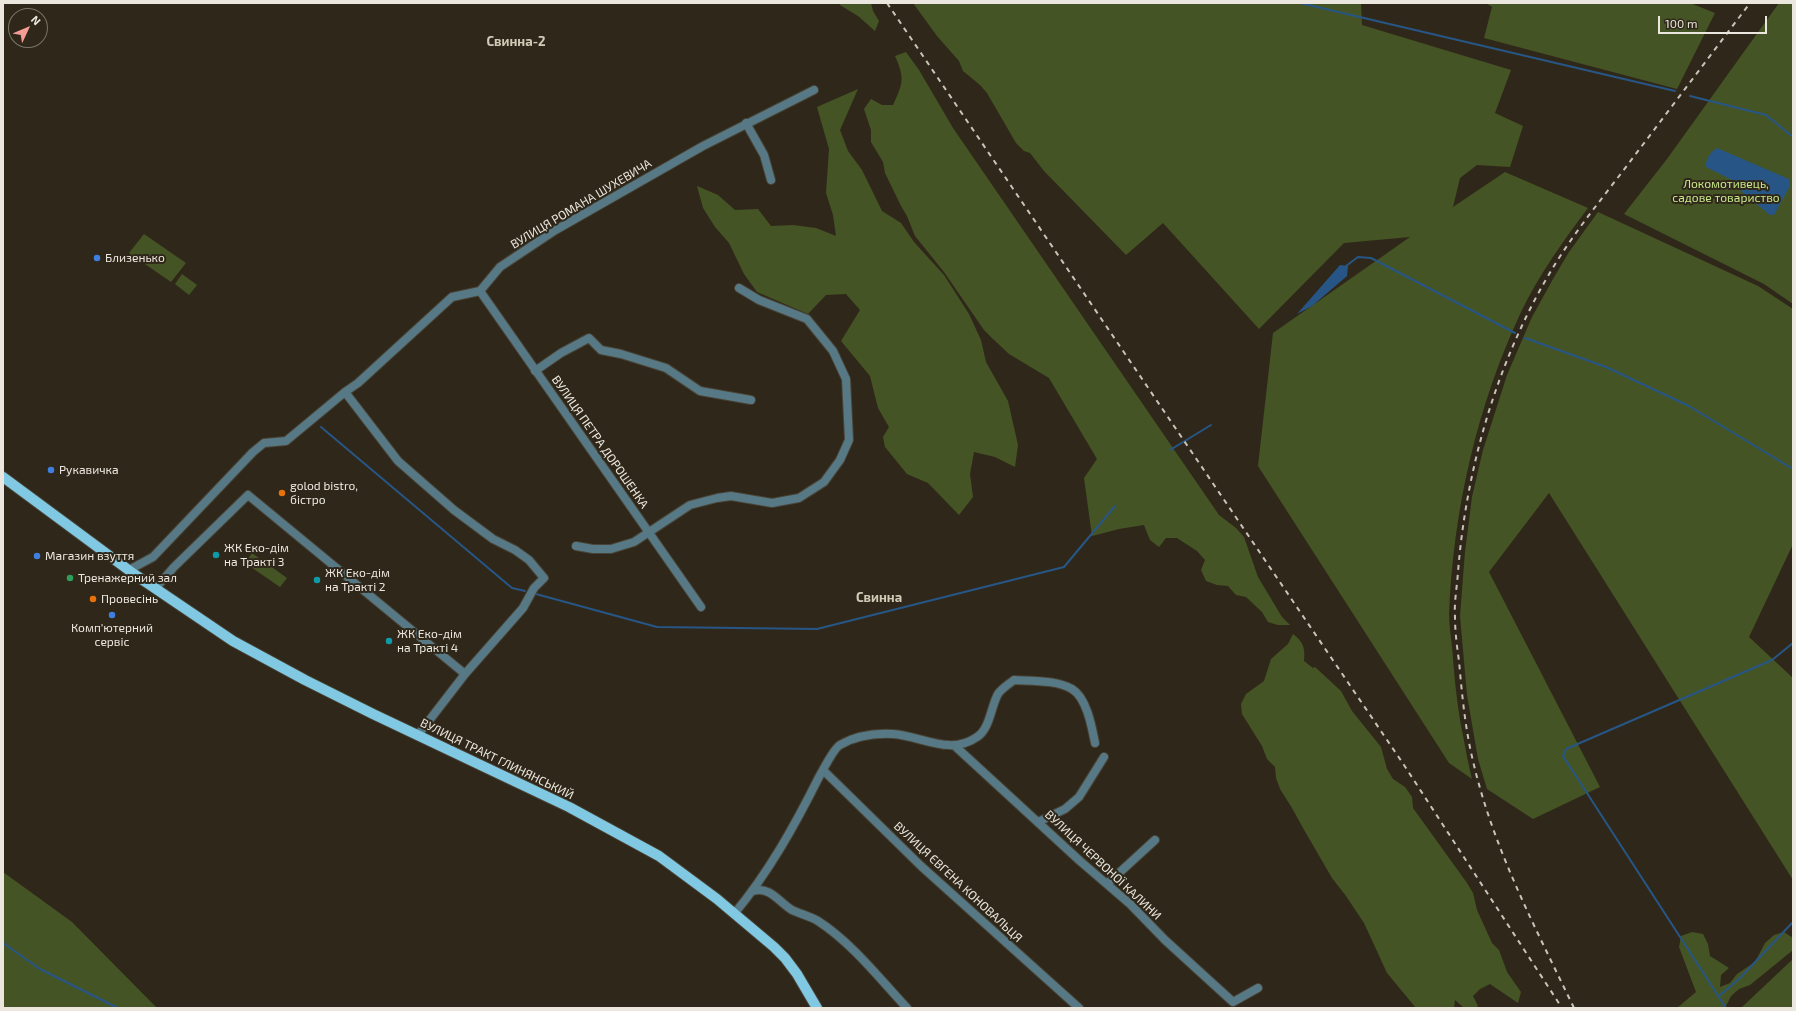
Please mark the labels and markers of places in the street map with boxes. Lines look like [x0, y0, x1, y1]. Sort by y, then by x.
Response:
place label: Близенько [105, 251, 165, 265]
marker: Близенько [92, 253, 102, 263]
place label: Рукавичка [59, 463, 119, 477]
marker: Рукавичка [46, 465, 56, 475]
place label: golod bistro, бістро [290, 479, 358, 507]
marker: golod bistro, бістро [277, 488, 287, 498]
place label: ЖК Еко-дім на Тракті 3 [224, 541, 289, 569]
place label: Магазин взуття [45, 549, 134, 563]
marker: ЖК Еко-дім на Тракті 3 [211, 550, 221, 560]
marker: Магазин взуття [32, 551, 42, 561]
place label: ЖК Еко-дім на Тракті 2 [325, 566, 390, 594]
place label: Тренажерний зал [78, 571, 177, 585]
marker: Тренажерний зал [65, 573, 75, 583]
marker: ЖК Еко-дім на Тракті 2 [312, 575, 322, 585]
place label: Провесінь [101, 592, 158, 606]
marker: Провесінь [88, 594, 98, 604]
marker: Комп'ютерний сервіс [107, 610, 117, 620]
place label: Комп'ютерний сервіс [71, 621, 153, 649]
place label: ЖК Еко-дім на Тракті 4 [397, 627, 462, 655]
marker: ЖК Еко-дім на Тракті 4 [384, 636, 394, 646]

